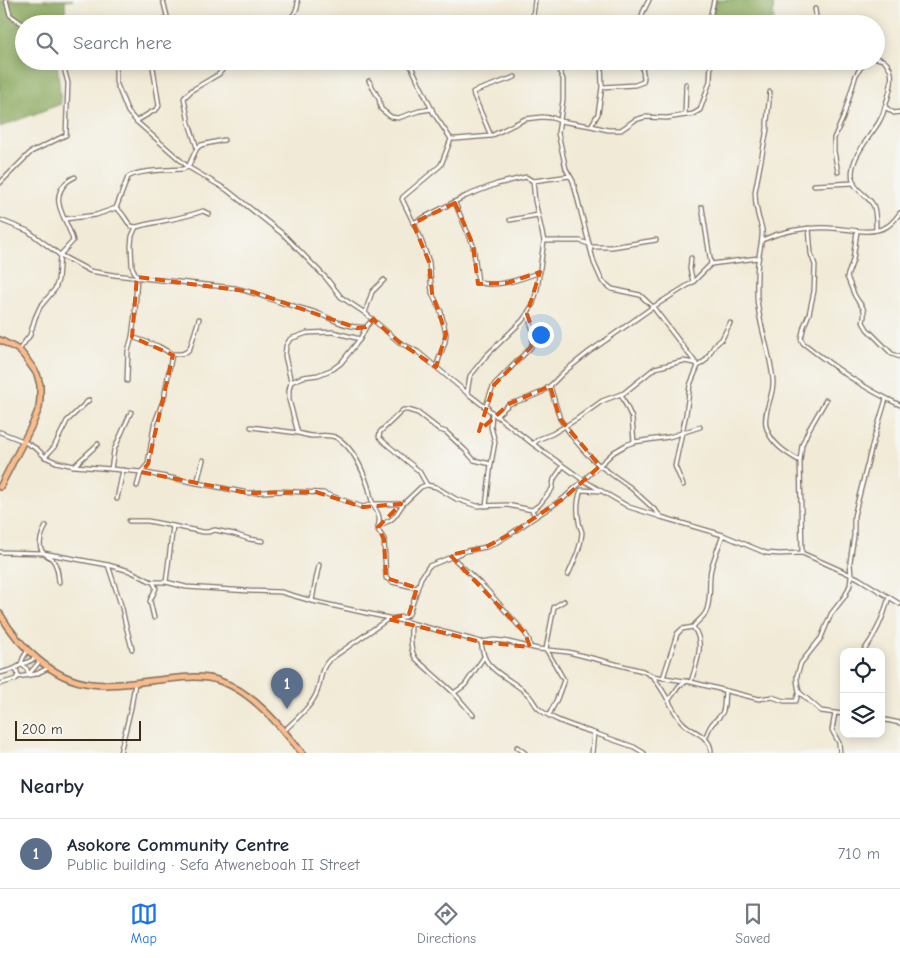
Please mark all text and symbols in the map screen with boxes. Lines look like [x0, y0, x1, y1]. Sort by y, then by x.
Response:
search box [15, 15, 885, 70]
icon: search [33, 29, 61, 57]
text: Search here [73, 32, 172, 54]
your location [528, 322, 554, 348]
map controls [840, 648, 885, 738]
button: locate [840, 648, 885, 693]
pin: 1 [271, 668, 303, 709]
button: layers [840, 693, 885, 738]
scale bar [15, 718, 141, 741]
text: 200 m [22, 721, 63, 738]
text: Nearby [20, 774, 84, 798]
text: Asokore Community Centre [67, 834, 289, 856]
text: 1 [33, 845, 39, 863]
text: 710 m [838, 845, 880, 863]
text: Public building · Sefa Atweneboah II Street [67, 856, 360, 874]
tab: Map [130, 900, 158, 947]
tab: Directions [417, 900, 476, 947]
tab: Saved [735, 900, 770, 947]

